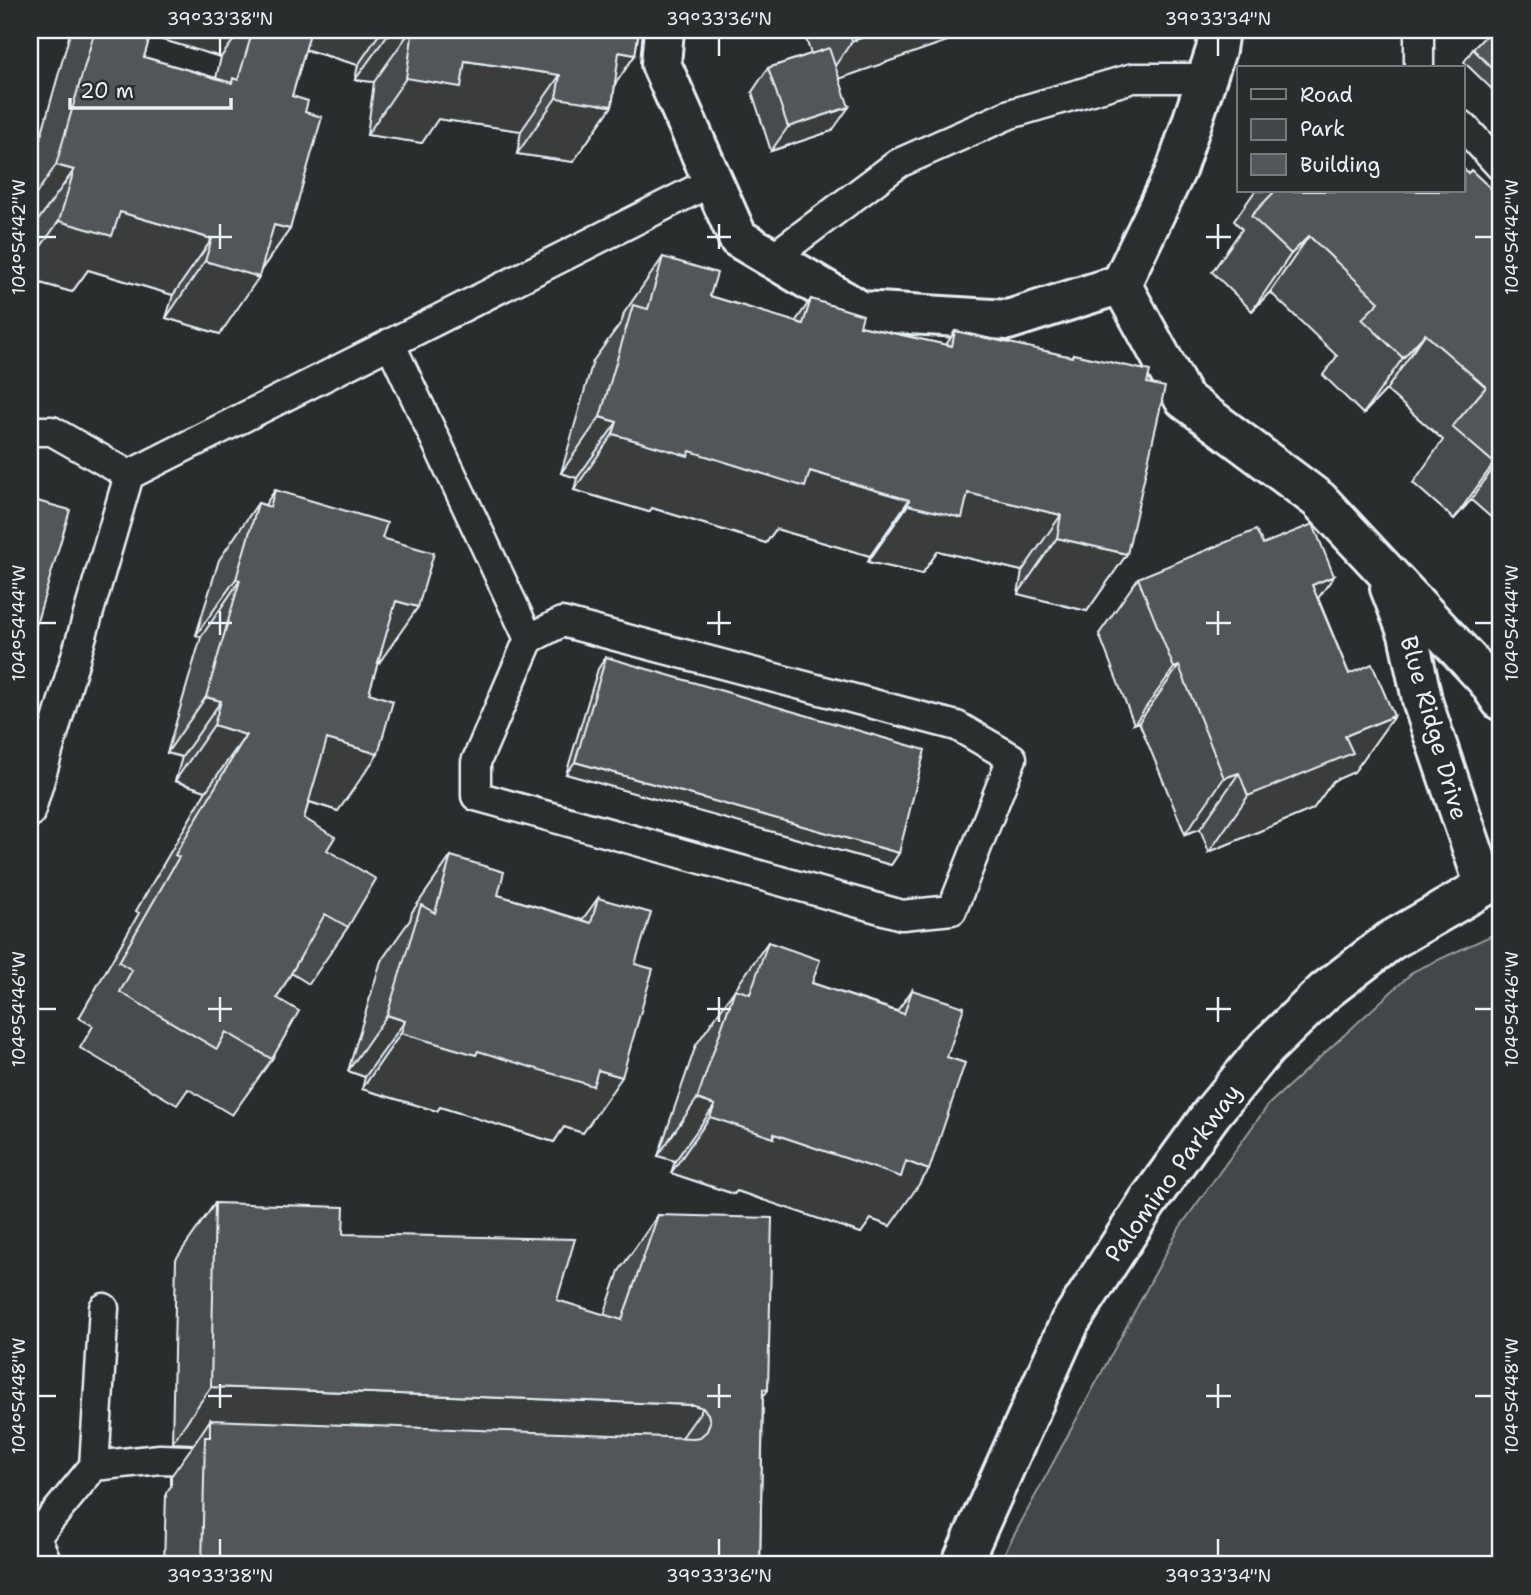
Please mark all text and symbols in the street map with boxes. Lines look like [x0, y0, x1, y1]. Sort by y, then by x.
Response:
text: 39°33'38"N [167, 7, 273, 31]
text: 39°33'36"N [666, 7, 772, 31]
text: 39°33'34"N [1165, 7, 1271, 31]
scale bar [70, 66, 231, 110]
legend [1237, 66, 1464, 192]
text: 20 m [80, 77, 134, 105]
text: Road [1300, 81, 1353, 109]
text: Park [1300, 115, 1345, 143]
text: Building [1300, 151, 1380, 179]
text: 104°54'42"W [7, 179, 31, 295]
text: 104°54'42"W [1500, 179, 1524, 295]
text: 104°54'44"W [7, 565, 31, 681]
text: 104°54'44"W [1500, 565, 1524, 681]
street label: Blue Ridge Drive [1392, 632, 1476, 824]
text: 104°54'46"W [7, 951, 31, 1067]
text: 104°54'46"W [1500, 951, 1524, 1067]
street label: Palomino Parkway [1097, 1077, 1249, 1269]
text: 104°54'48"W [7, 1337, 31, 1455]
text: 104°54'48"W [1500, 1337, 1524, 1455]
text: 39°33'38"N [167, 1564, 273, 1588]
text: 39°33'36"N [666, 1564, 772, 1588]
text: 39°33'34"N [1165, 1564, 1271, 1588]

